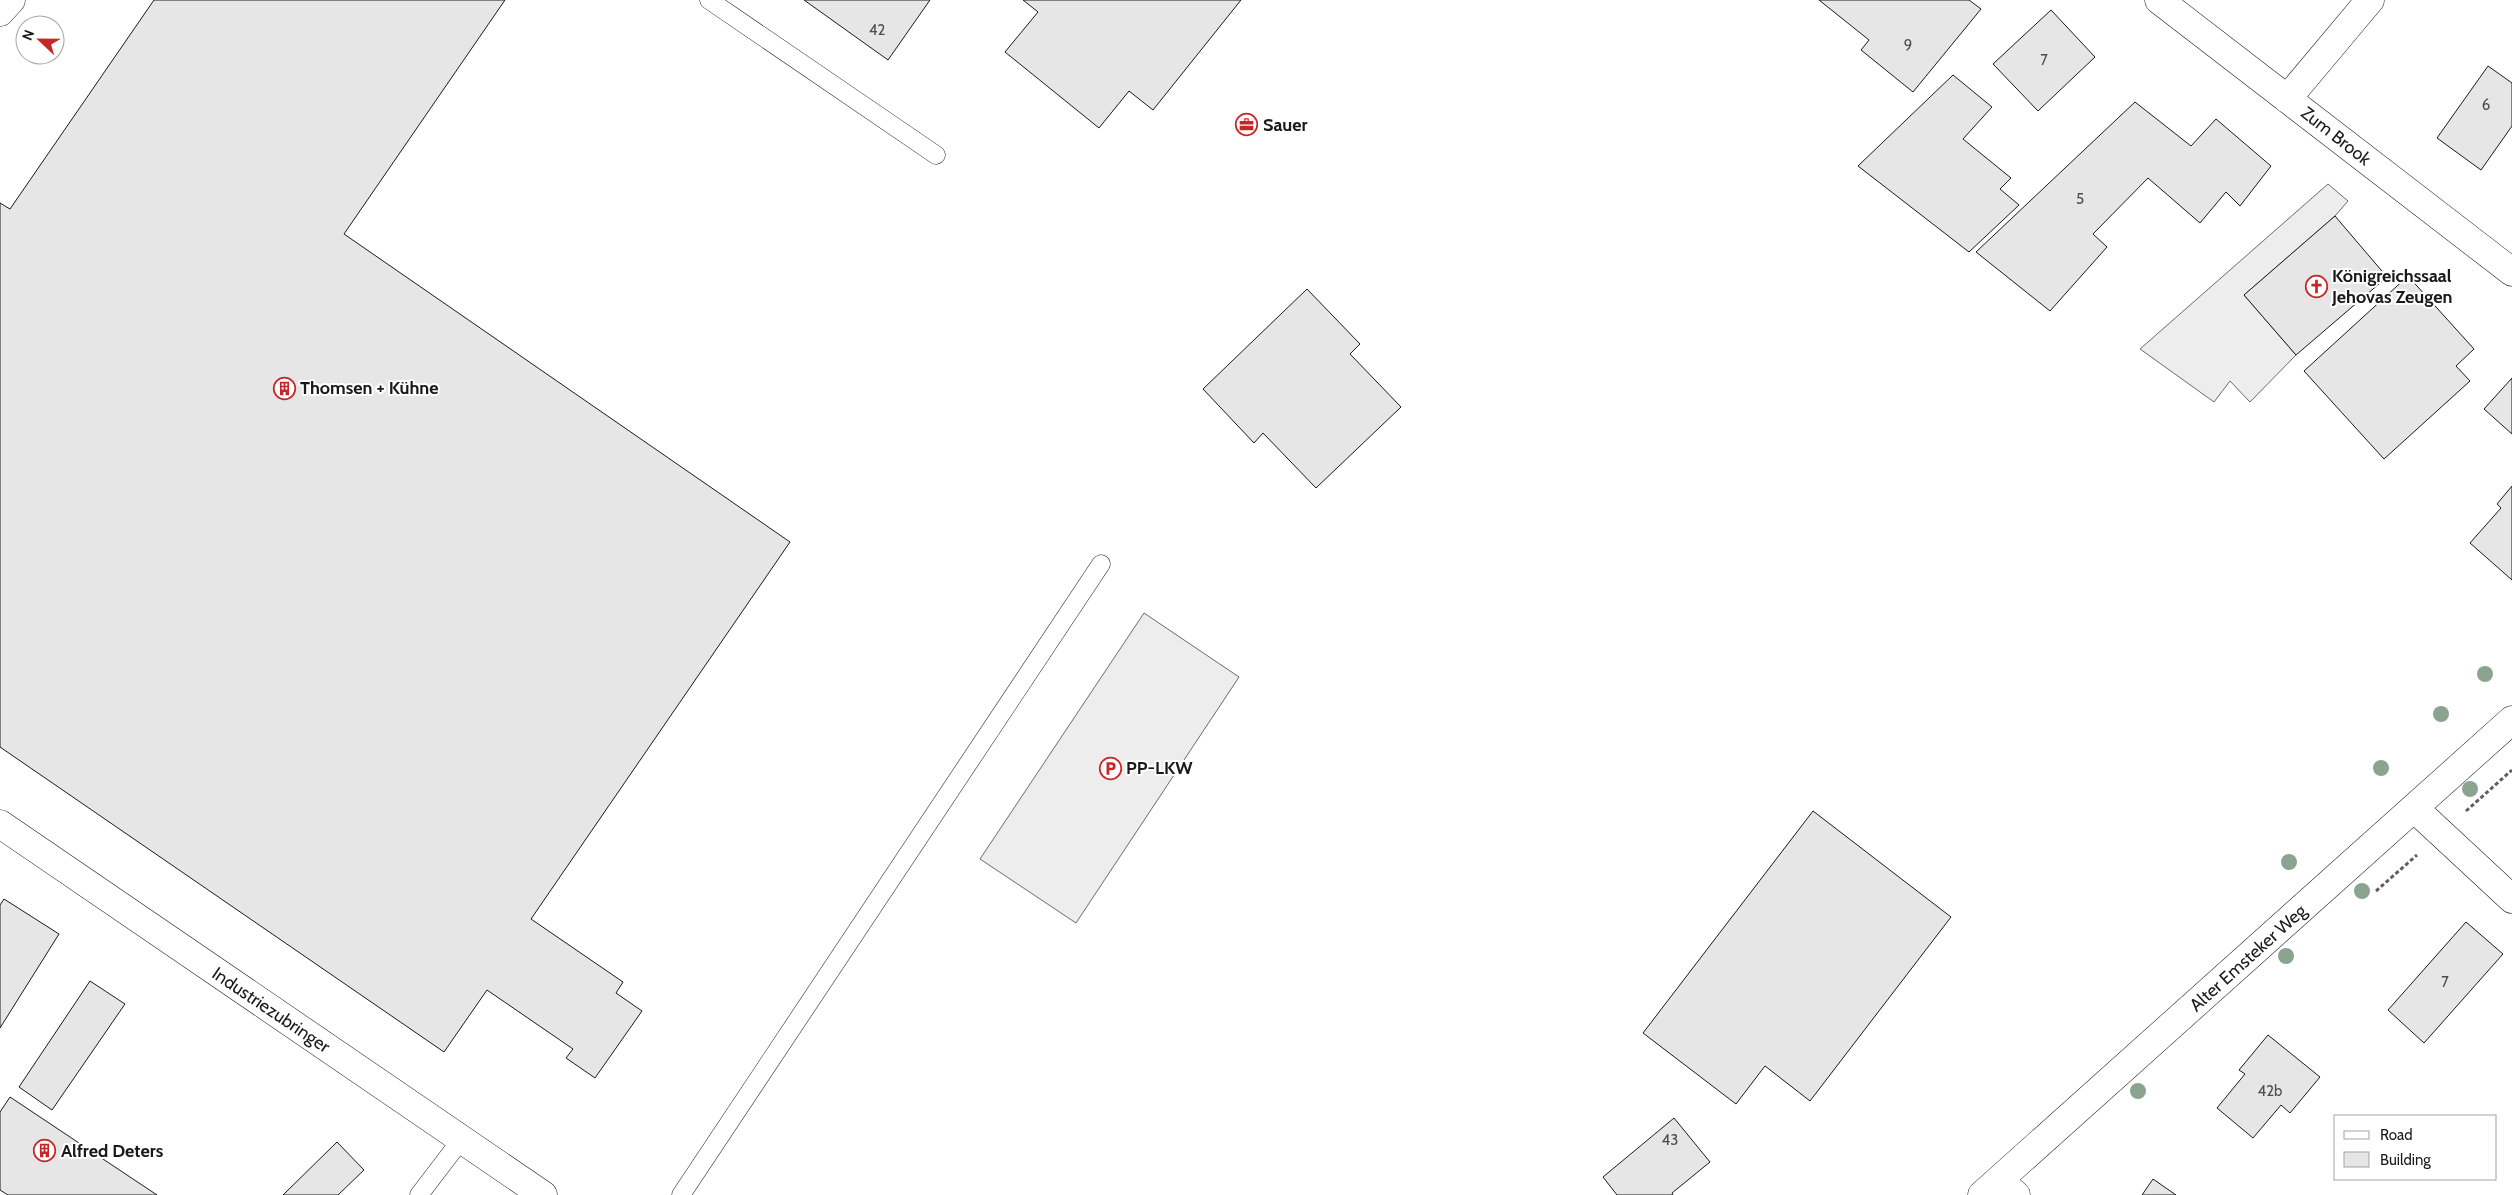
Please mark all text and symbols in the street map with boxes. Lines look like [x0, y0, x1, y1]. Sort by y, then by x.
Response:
north arrow [15, 15, 65, 65]
house number: 42 [869, 21, 885, 39]
text: N [18, 27, 38, 43]
house number: 9 [1904, 36, 1912, 54]
house number: 7 [2040, 51, 2048, 69]
house number: 6 [2482, 96, 2490, 114]
street label: Zum Brook [2297, 102, 2376, 171]
office icon: Sauer [1235, 113, 1259, 137]
place label: Sauer [1263, 114, 1308, 136]
house number: 5 [2076, 190, 2084, 208]
place label: Königreichssaal Jehovas Zeugen [2331, 265, 2452, 308]
church icon: Königreichssaal Jehovas Zeugen [2304, 274, 2328, 298]
building icon: Thomsen + Kühne [272, 376, 296, 400]
place label: Thomsen + Kühne [300, 377, 439, 399]
parking icon: PP-LKW [1098, 756, 1122, 780]
place label: PP-LKW [1126, 757, 1193, 779]
street label: Alter Emsteker Weg [2185, 899, 2312, 1016]
street label: Industriezubringer [208, 962, 334, 1058]
house number: 7 [2441, 973, 2449, 991]
house number: 42b [2258, 1082, 2282, 1100]
legend [2334, 1115, 2497, 1180]
text: Road [2380, 1126, 2413, 1144]
house number: 43 [1662, 1131, 1678, 1149]
building icon: Alfred Deters [33, 1139, 57, 1163]
place label: Alfred Deters [61, 1140, 164, 1162]
text: Building [2380, 1151, 2431, 1169]

